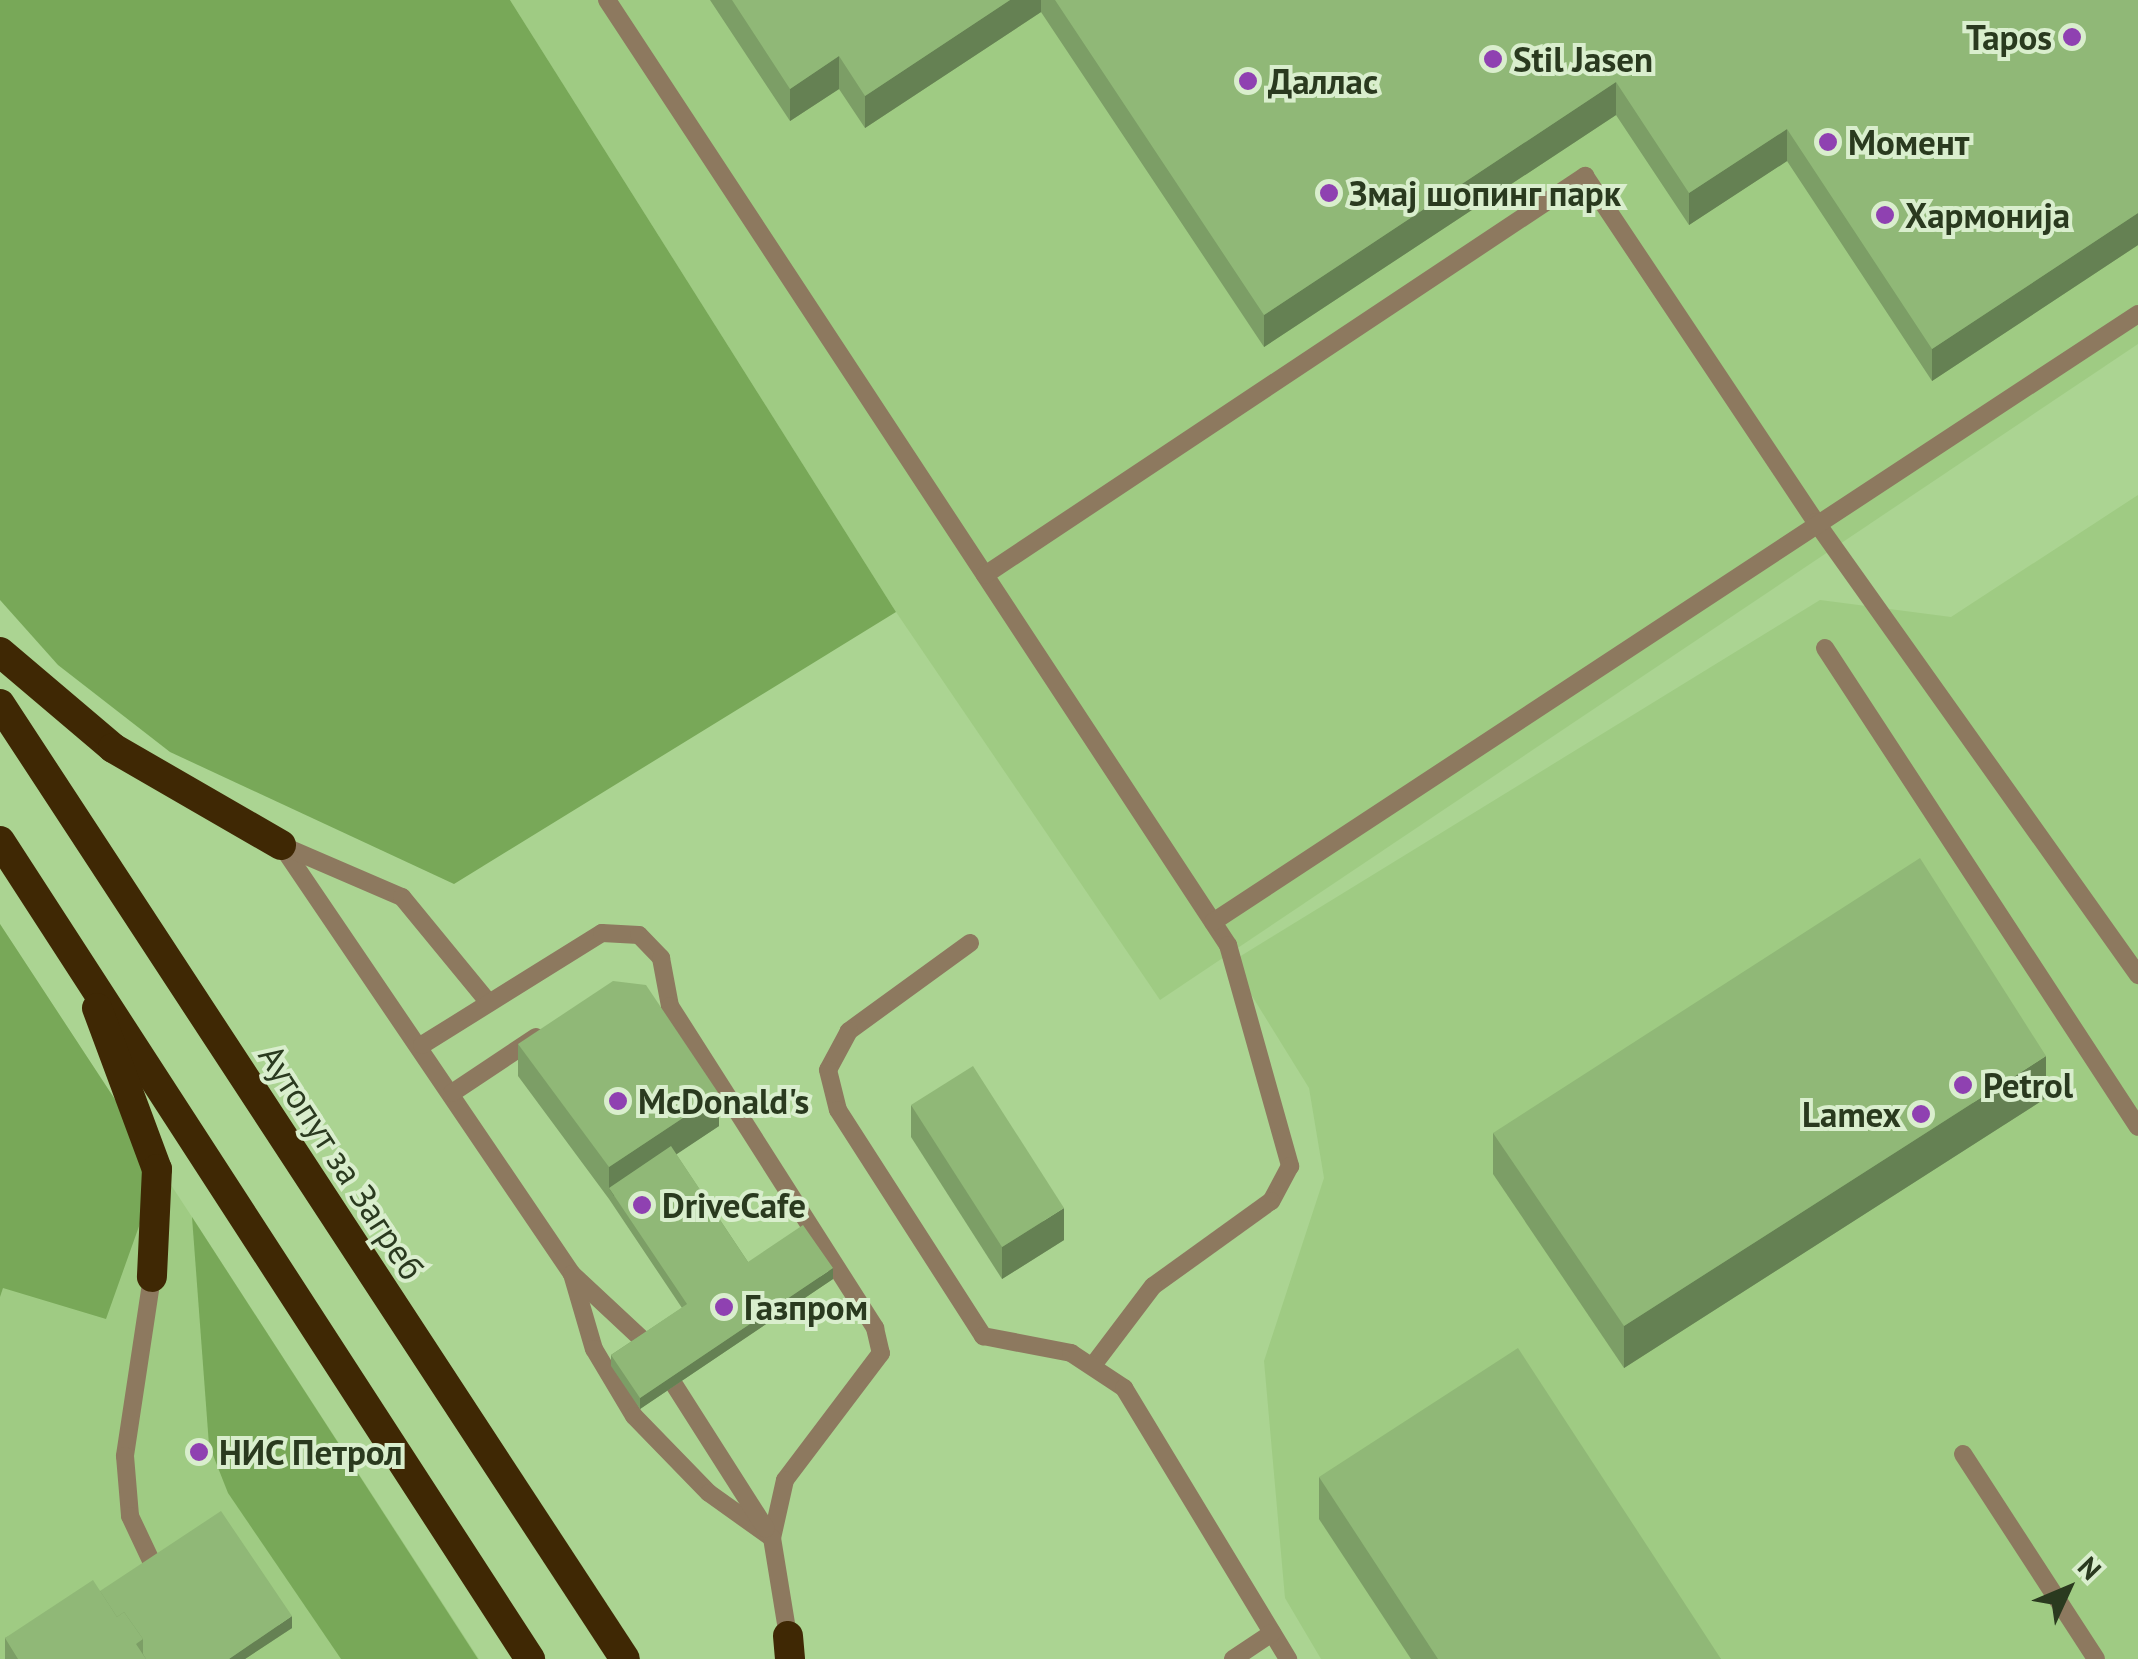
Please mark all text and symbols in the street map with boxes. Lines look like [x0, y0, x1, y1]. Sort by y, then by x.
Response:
place label: Tapos [1966, 16, 2052, 58]
marker: Tapos [2061, 26, 2083, 48]
place label: Stil Jasen [1513, 38, 1653, 80]
marker: Stil Jasen [1482, 48, 1504, 70]
place label: Даллас [1268, 60, 1378, 102]
marker: Даллас [1237, 70, 1259, 92]
place label: Момент [1848, 121, 1969, 163]
marker: Момент [1817, 131, 1839, 153]
place label: Змај шопинг парк [1349, 172, 1622, 214]
marker: Змај шопинг парк [1318, 182, 1340, 204]
place label: Хармонија [1905, 194, 2070, 236]
marker: Хармонија [1874, 204, 1896, 226]
street label: Аутопут за Загреб [250, 1036, 434, 1288]
place label: Petrol [1983, 1064, 2073, 1106]
marker: Petrol [1952, 1074, 1974, 1096]
place label: McDonald's [638, 1080, 809, 1122]
marker: McDonald's [607, 1090, 629, 1112]
place label: Lamex [1802, 1093, 1901, 1135]
marker: Lamex [1910, 1103, 1932, 1125]
place label: DriveCafe [662, 1184, 806, 1226]
marker: DriveCafe [631, 1194, 653, 1216]
place label: Газпром [744, 1286, 868, 1328]
marker: Газпром [713, 1296, 735, 1318]
place label: НИС Петрол [219, 1431, 404, 1473]
marker: НИС Петрол [188, 1441, 210, 1463]
north arrow [2018, 1539, 2118, 1639]
text: N [2070, 1548, 2110, 1587]

